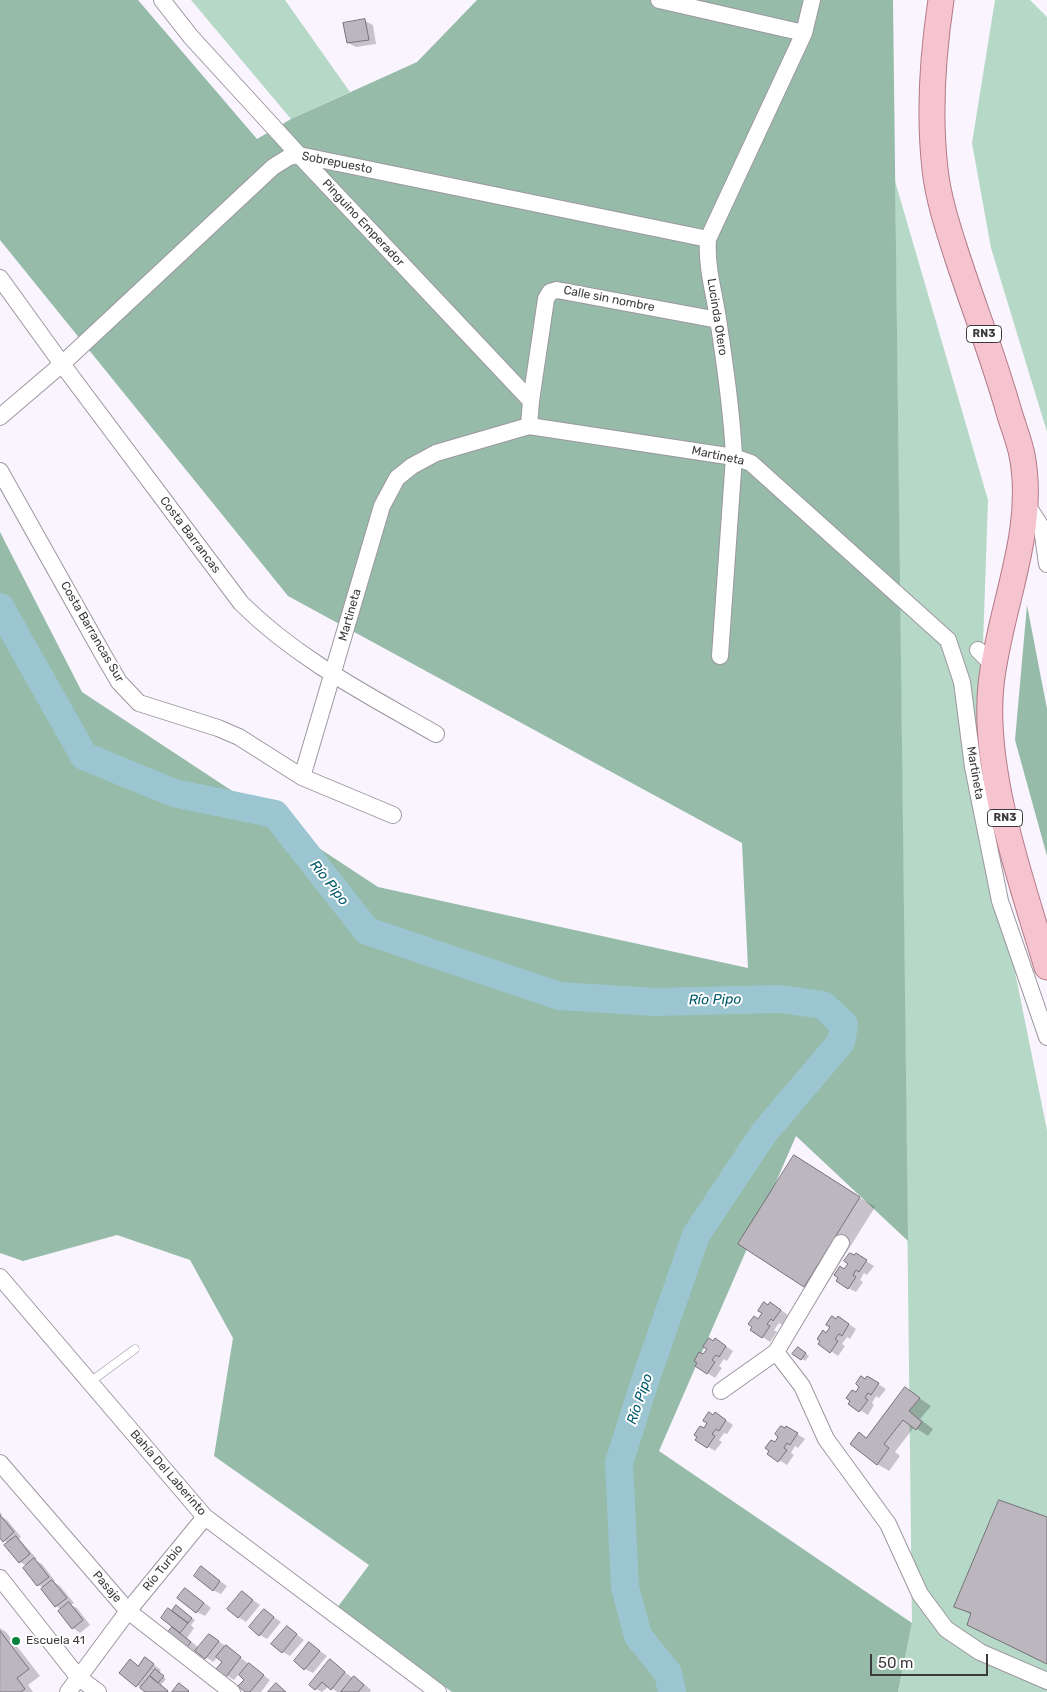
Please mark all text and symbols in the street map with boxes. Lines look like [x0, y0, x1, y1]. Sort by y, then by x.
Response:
street label: Sobrepuesto [301, 149, 373, 177]
street label: Pinguino Emperador [319, 176, 407, 270]
street label: Lucinda Otero [704, 277, 730, 357]
street label: Calle sin nombre [562, 283, 656, 315]
road number: RN3 [966, 326, 1002, 342]
street label: Martineta [690, 443, 746, 469]
street label: Costa Barrancas [157, 494, 223, 576]
street label: Costa Barrancas Sur [57, 579, 127, 685]
street label: Martineta [336, 587, 364, 643]
street label: Martineta [963, 745, 987, 801]
road number: RN3 [988, 810, 1022, 826]
water label: Río Pipo [306, 857, 352, 909]
water label: Río Pipo [688, 991, 742, 1009]
water label: Río Pipo [623, 1371, 657, 1427]
street label: Bahía Del Laberinto [127, 1427, 209, 1519]
street label: Río Turbio [140, 1542, 186, 1594]
street label: Pasaje [89, 1568, 125, 1606]
place label: Escuela 41 [26, 1634, 85, 1648]
marker: Escuela 41 [10, 1635, 22, 1647]
scale bar [872, 1644, 990, 1676]
text: 50 m [878, 1654, 913, 1672]

